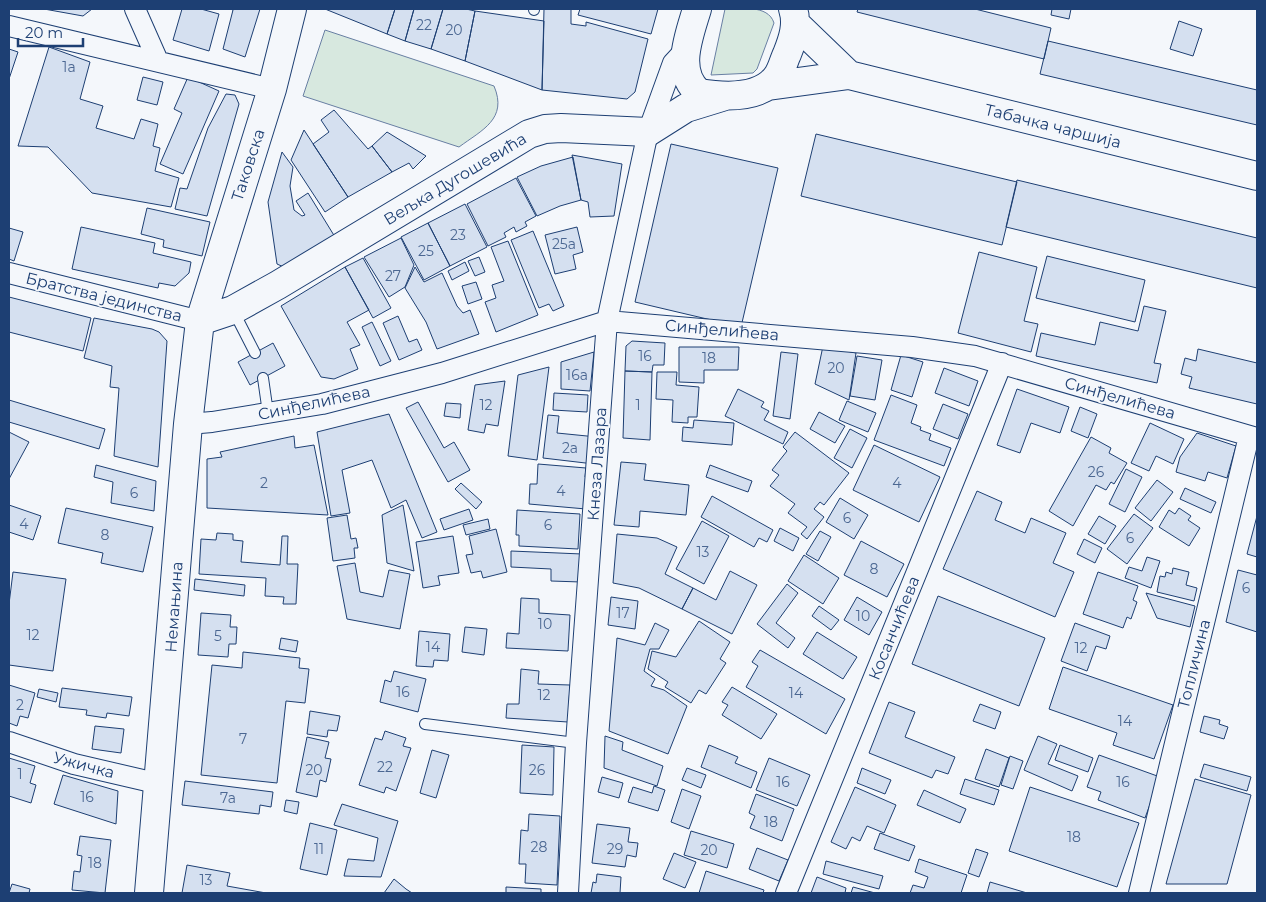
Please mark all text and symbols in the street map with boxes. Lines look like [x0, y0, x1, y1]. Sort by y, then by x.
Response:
scale bar [18, 15, 82, 47]
house number: 22 [416, 16, 432, 34]
house number: 20 [445, 21, 463, 39]
text: 20 m [25, 23, 63, 42]
house number: 1a [62, 58, 76, 76]
street label: Табачка чаршија [983, 100, 1123, 152]
street label: Таковска [227, 127, 269, 203]
street label: Вељка Дугошевића [380, 129, 530, 229]
house number: 23 [450, 226, 466, 244]
house number: 25a [552, 235, 576, 253]
house number: 25 [418, 242, 434, 260]
house number: 27 [385, 267, 401, 285]
street label: Братства јединства [24, 268, 184, 326]
street label: Синђелићева [664, 316, 780, 344]
house number: 16 [638, 347, 652, 365]
house number: 18 [702, 349, 716, 367]
house number: 20 [827, 359, 845, 377]
house number: 16a [566, 366, 588, 384]
street label: Синђелићева [1062, 373, 1178, 423]
street label: Синђелићева [256, 382, 372, 424]
house number: 12 [479, 396, 493, 414]
house number: 1 [635, 396, 641, 414]
street label: Кнеза Лазара [584, 407, 610, 521]
house number: 2a [562, 439, 578, 457]
house number: 26 [1088, 463, 1105, 481]
house number: 2 [260, 474, 268, 492]
house number: 4 [892, 474, 902, 492]
house number: 4 [556, 482, 566, 500]
house number: 6 [130, 484, 139, 502]
house number: 6 [843, 509, 852, 527]
house number: 4 [19, 515, 29, 533]
house number: 6 [544, 516, 553, 534]
house number: 8 [101, 526, 110, 544]
house number: 6 [1126, 529, 1135, 547]
house number: 13 [697, 543, 710, 561]
house number: 8 [870, 560, 879, 578]
street label: Немањина [161, 561, 187, 653]
street label: Косанчићева [865, 573, 923, 683]
house number: 6 [1242, 579, 1251, 597]
house number: 17 [616, 604, 630, 622]
house number: 10 [856, 607, 870, 625]
house number: 10 [538, 615, 552, 633]
street label: Топличина [1174, 617, 1214, 711]
house number: 12 [26, 626, 40, 644]
house number: 5 [214, 627, 222, 645]
house number: 14 [426, 638, 441, 656]
house number: 12 [1074, 639, 1088, 657]
house number: 16 [396, 683, 410, 701]
house number: 14 [789, 684, 804, 702]
house number: 12 [537, 686, 551, 704]
house number: 2 [16, 696, 24, 714]
house number: 14 [1118, 712, 1133, 730]
house number: 7 [239, 730, 247, 748]
street label: Ужичка [51, 748, 117, 782]
house number: 22 [377, 758, 393, 776]
house number: 20 [305, 761, 323, 779]
house number: 26 [529, 761, 546, 779]
house number: 1 [17, 765, 23, 783]
house number: 16 [776, 773, 790, 791]
house number: 16 [1116, 773, 1130, 791]
house number: 16 [80, 788, 94, 806]
house number: 7a [220, 789, 236, 807]
house number: 18 [764, 813, 778, 831]
house number: 18 [1067, 828, 1081, 846]
house number: 28 [531, 838, 548, 856]
house number: 11 [314, 840, 324, 858]
house number: 29 [607, 840, 623, 858]
house number: 20 [700, 841, 718, 859]
house number: 18 [88, 854, 102, 872]
house number: 13 [200, 871, 213, 889]

